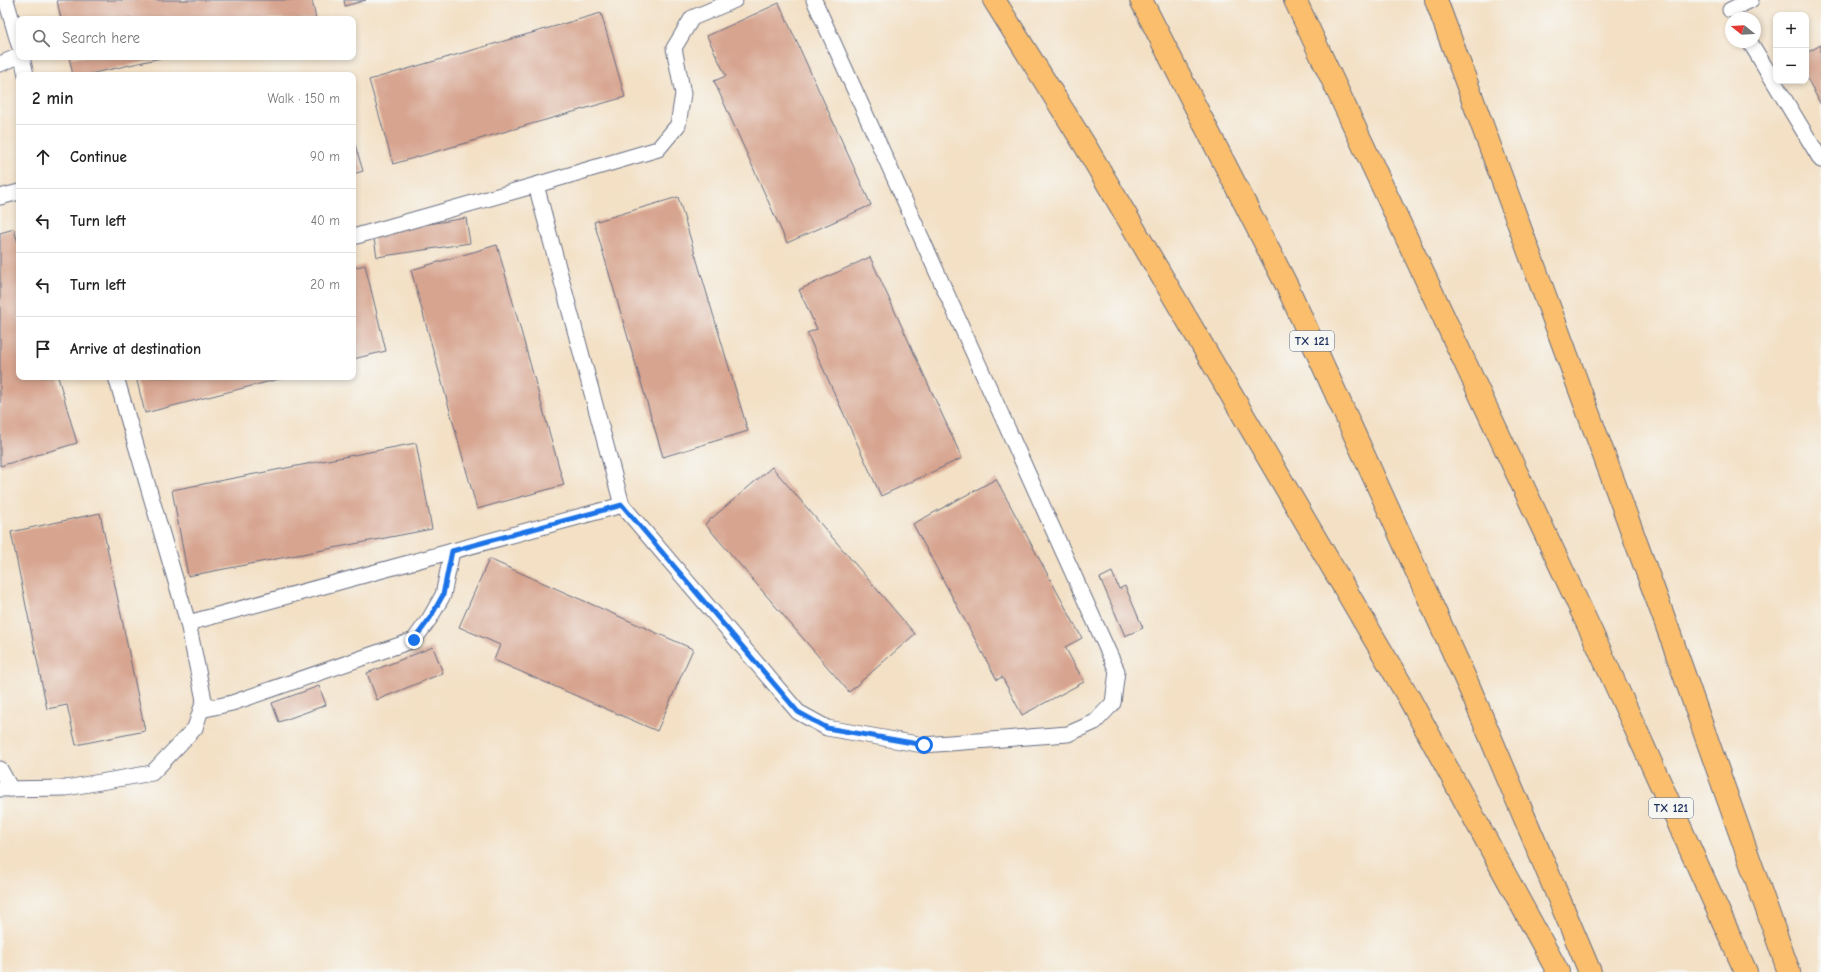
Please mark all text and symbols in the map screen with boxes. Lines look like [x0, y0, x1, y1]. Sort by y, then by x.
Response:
north arrow [1725, 12, 1761, 48]
map controls [1773, 12, 1809, 84]
button: + [1773, 12, 1809, 48]
search box [16, 16, 356, 60]
icon: search [30, 27, 52, 49]
text: Search here [62, 29, 140, 47]
button: − [1773, 48, 1809, 84]
text: 2 min [32, 89, 73, 108]
text: Walk · 150 m [268, 91, 340, 106]
icon: ahead [32, 146, 54, 168]
text: Continue [70, 148, 127, 166]
text: 90 m [310, 149, 340, 164]
icon: left [32, 210, 54, 232]
text: Turn left [70, 212, 126, 230]
text: 40 m [311, 213, 340, 228]
icon: left [32, 274, 54, 296]
text: Turn left [70, 276, 126, 294]
text: 20 m [310, 277, 340, 292]
road number: TX 121 [1290, 331, 1334, 351]
icon: arrive [32, 338, 54, 360]
text: Arrive at destination [70, 340, 201, 358]
route end [405, 631, 423, 649]
route start [915, 736, 933, 754]
road number: TX 121 [1649, 798, 1693, 818]

